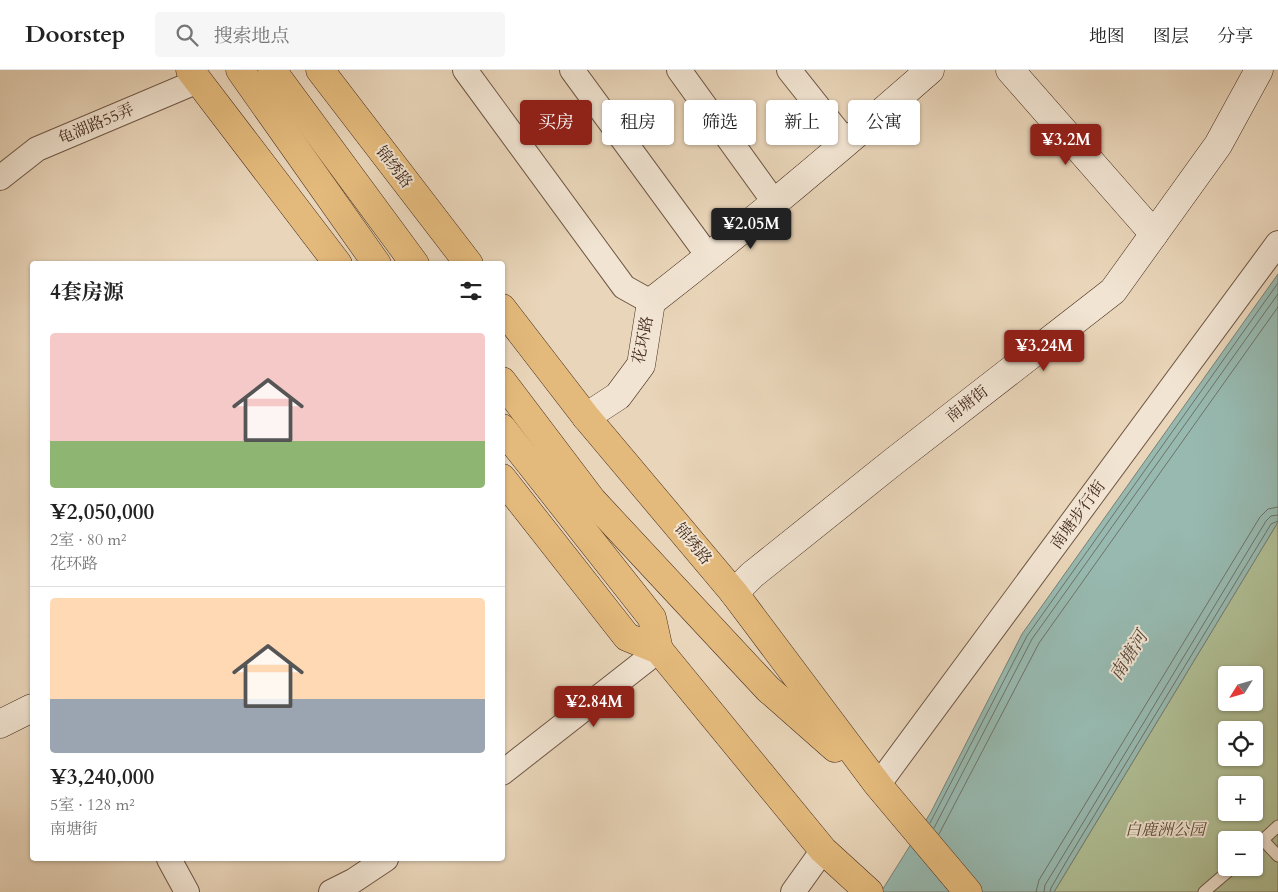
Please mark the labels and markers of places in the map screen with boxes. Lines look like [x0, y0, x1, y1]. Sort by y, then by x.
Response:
pin: ¥3.2M [1031, 124, 1101, 166]
pin: ¥2.05M [710, 208, 792, 250]
pin: ¥3.24M [1003, 330, 1085, 372]
pin: ¥2.84M [553, 686, 635, 728]

